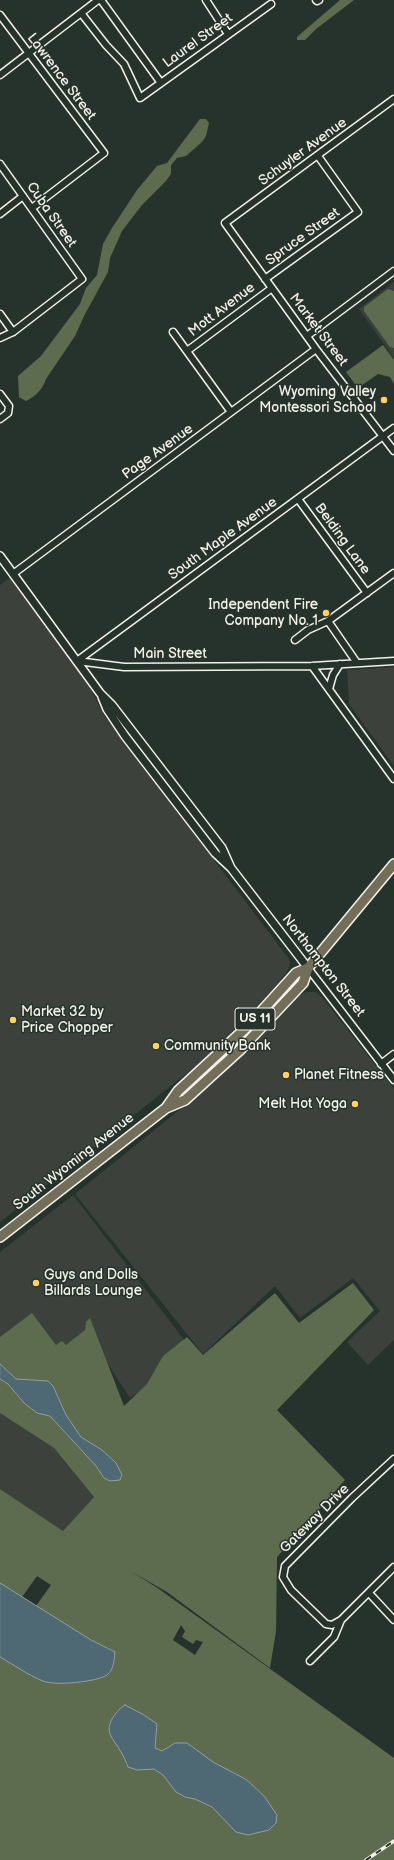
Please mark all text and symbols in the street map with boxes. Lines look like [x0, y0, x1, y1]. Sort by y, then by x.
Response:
street label: Laurel Street [160, 10, 236, 72]
street label: Lawrence Street [23, 30, 99, 124]
street label: Schuyler Avenue [256, 114, 350, 190]
street label: Cuba Street [22, 179, 80, 251]
street label: Spruce Street [263, 205, 343, 269]
street label: Mott Avenue [185, 279, 259, 341]
street label: Market Street [285, 290, 351, 370]
place label: Wyoming Valley Montessori School [259, 384, 376, 416]
marker: Wyoming Valley Montessori School [379, 395, 389, 405]
street label: Page Avenue [119, 421, 197, 483]
street label: South Maple Avenue [165, 494, 281, 584]
street label: Belding Lane [311, 500, 373, 578]
place label: Independent Fire Company No. 1 [208, 597, 318, 630]
marker: Independent Fire Company No. 1 [321, 608, 331, 618]
street label: Main Street [133, 646, 207, 662]
street label: Northampton Street [278, 912, 368, 1020]
place label: Market 32 by Price Chopper [21, 1004, 113, 1036]
road number: US 11 [235, 1008, 275, 1030]
marker: Market 32 by Price Chopper [8, 1015, 18, 1025]
place label: Community Bank [164, 1038, 271, 1054]
marker: Community Bank [151, 1041, 161, 1051]
place label: Planet Fitness [294, 1067, 384, 1083]
marker: Planet Fitness [281, 1070, 291, 1080]
place label: Melt Hot Yoga [258, 1096, 347, 1112]
marker: Melt Hot Yoga [350, 1099, 360, 1109]
street label: South Wyoming Avenue [11, 1110, 137, 1214]
place label: Guys and Dolls Billards Lounge [44, 1267, 142, 1300]
marker: Guys and Dolls Billards Lounge [31, 1278, 41, 1288]
street label: Gateway Drive [277, 1481, 353, 1557]

